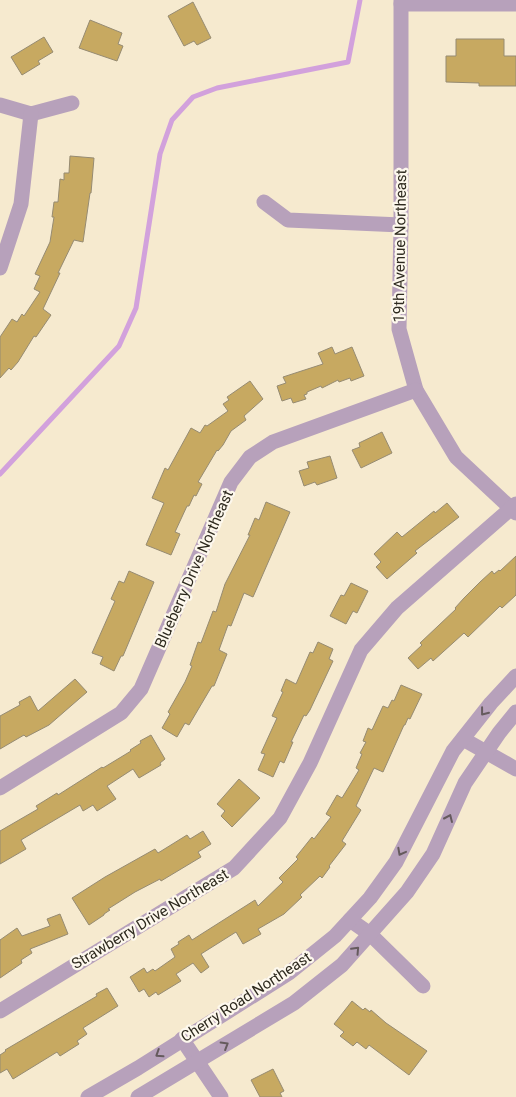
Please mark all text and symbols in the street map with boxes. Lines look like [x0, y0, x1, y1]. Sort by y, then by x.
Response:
street label: 19th Avenue Northeast [390, 169, 410, 323]
street label: Blueberry Drive Northeast [151, 487, 237, 651]
one-way arrow [480, 707, 489, 716]
one-way arrow [443, 814, 454, 823]
one-way arrow [397, 847, 407, 856]
street label: Strawberry Drive Northeast [68, 865, 232, 973]
one-way arrow [350, 946, 359, 955]
street label: Cherry Road Northeast [177, 948, 315, 1046]
one-way arrow [220, 1042, 229, 1052]
one-way arrow [155, 1048, 164, 1058]

